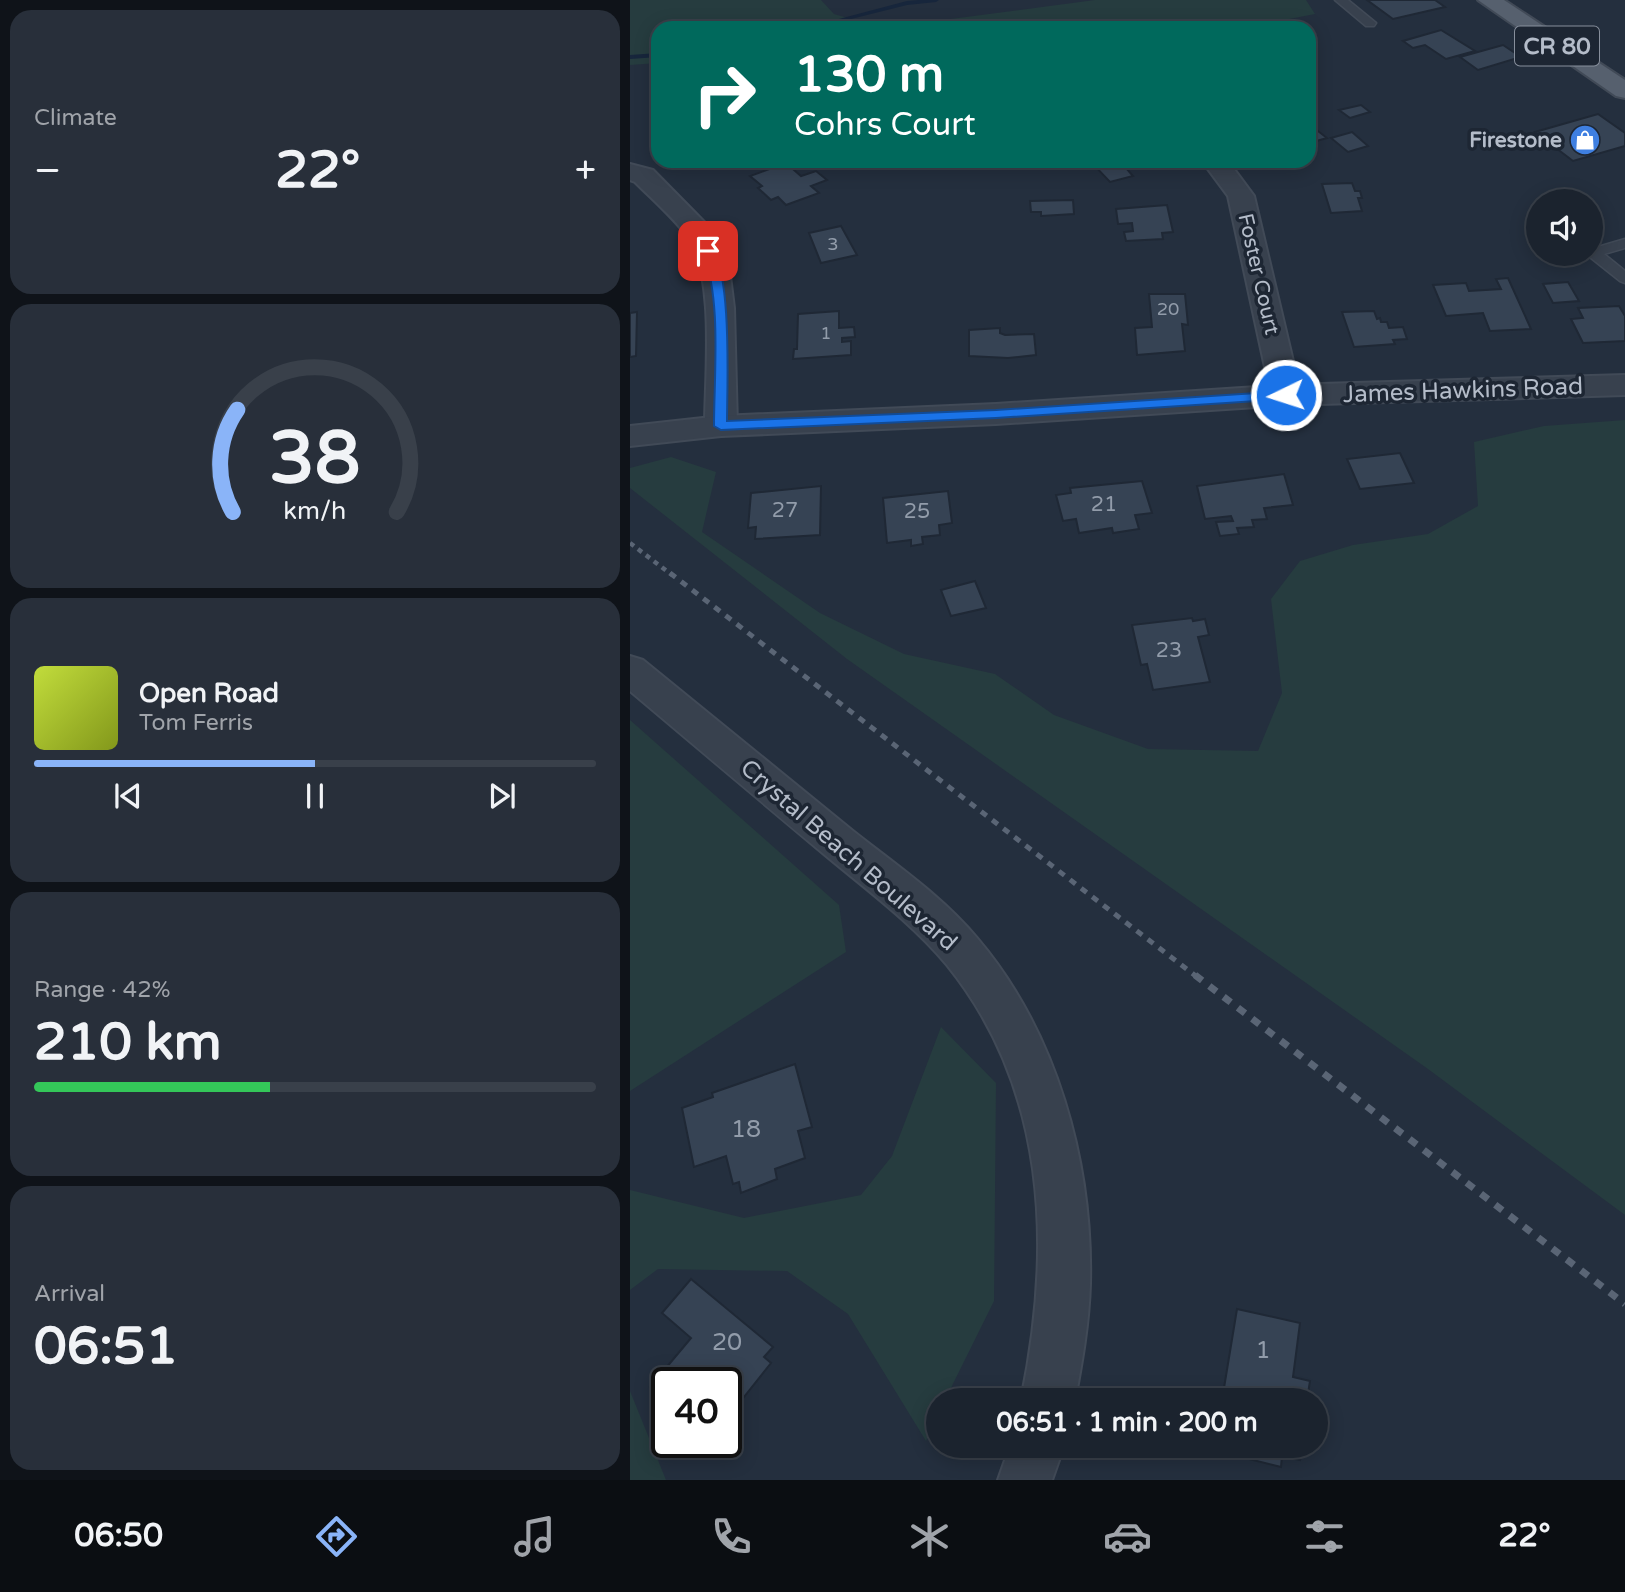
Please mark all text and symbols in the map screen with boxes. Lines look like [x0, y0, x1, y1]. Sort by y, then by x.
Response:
road number: CR 80 [1515, 26, 1599, 66]
text: 130 m [794, 46, 944, 105]
icon: right [679, 49, 770, 140]
text: Climate [34, 104, 117, 132]
text: Cohrs Court [794, 106, 976, 144]
shop icon: Firestone [1568, 123, 1602, 157]
place label: Firestone [1469, 128, 1562, 153]
text: 22° [275, 139, 360, 202]
text: − [34, 148, 61, 194]
text: + [575, 148, 596, 194]
map controls [1526, 189, 1603, 266]
button: sound [1526, 189, 1603, 266]
street label: Foster Court [1232, 211, 1285, 337]
pin [678, 221, 738, 281]
icon: arrive [689, 232, 727, 270]
house number: 3 [827, 233, 839, 255]
house number: 20 [1157, 298, 1179, 320]
house number: 1 [820, 322, 832, 344]
position arrow [1249, 358, 1323, 432]
street label: James Hawkins Road [1342, 372, 1584, 409]
text: 38 [269, 415, 361, 503]
house number: 21 [1091, 492, 1117, 517]
text: km/h [284, 496, 346, 526]
house number: 27 [772, 498, 798, 523]
house number: 25 [904, 499, 930, 524]
house number: 23 [1156, 638, 1182, 663]
text: Open Road [139, 678, 279, 709]
text: Tom Ferris [139, 709, 253, 737]
street label: Crystal Beach Boulevard [735, 753, 963, 957]
icon: previous [109, 777, 147, 815]
icon: pause [296, 777, 334, 815]
icon: next [483, 777, 521, 815]
text: Range · 42% [34, 976, 170, 1004]
text: 210 km [34, 1011, 222, 1074]
house number: 18 [731, 1115, 761, 1144]
text: Arrival [34, 1280, 105, 1308]
text: 06:51 [34, 1315, 178, 1378]
house number: 20 [712, 1328, 742, 1357]
house number: 1 [1255, 1336, 1271, 1365]
speed limit sign: 40 [651, 1367, 742, 1458]
text: 06:51 · 1 min · 200 m [996, 1407, 1258, 1438]
icon: directions [312, 1512, 361, 1561]
icon: music [510, 1512, 559, 1561]
icon: phone [707, 1512, 756, 1561]
icon: climate [905, 1512, 954, 1561]
icon: car [1103, 1512, 1152, 1561]
icon: filters [1300, 1512, 1349, 1561]
text: 06:50 [74, 1517, 163, 1555]
text: 22° [1498, 1517, 1551, 1555]

